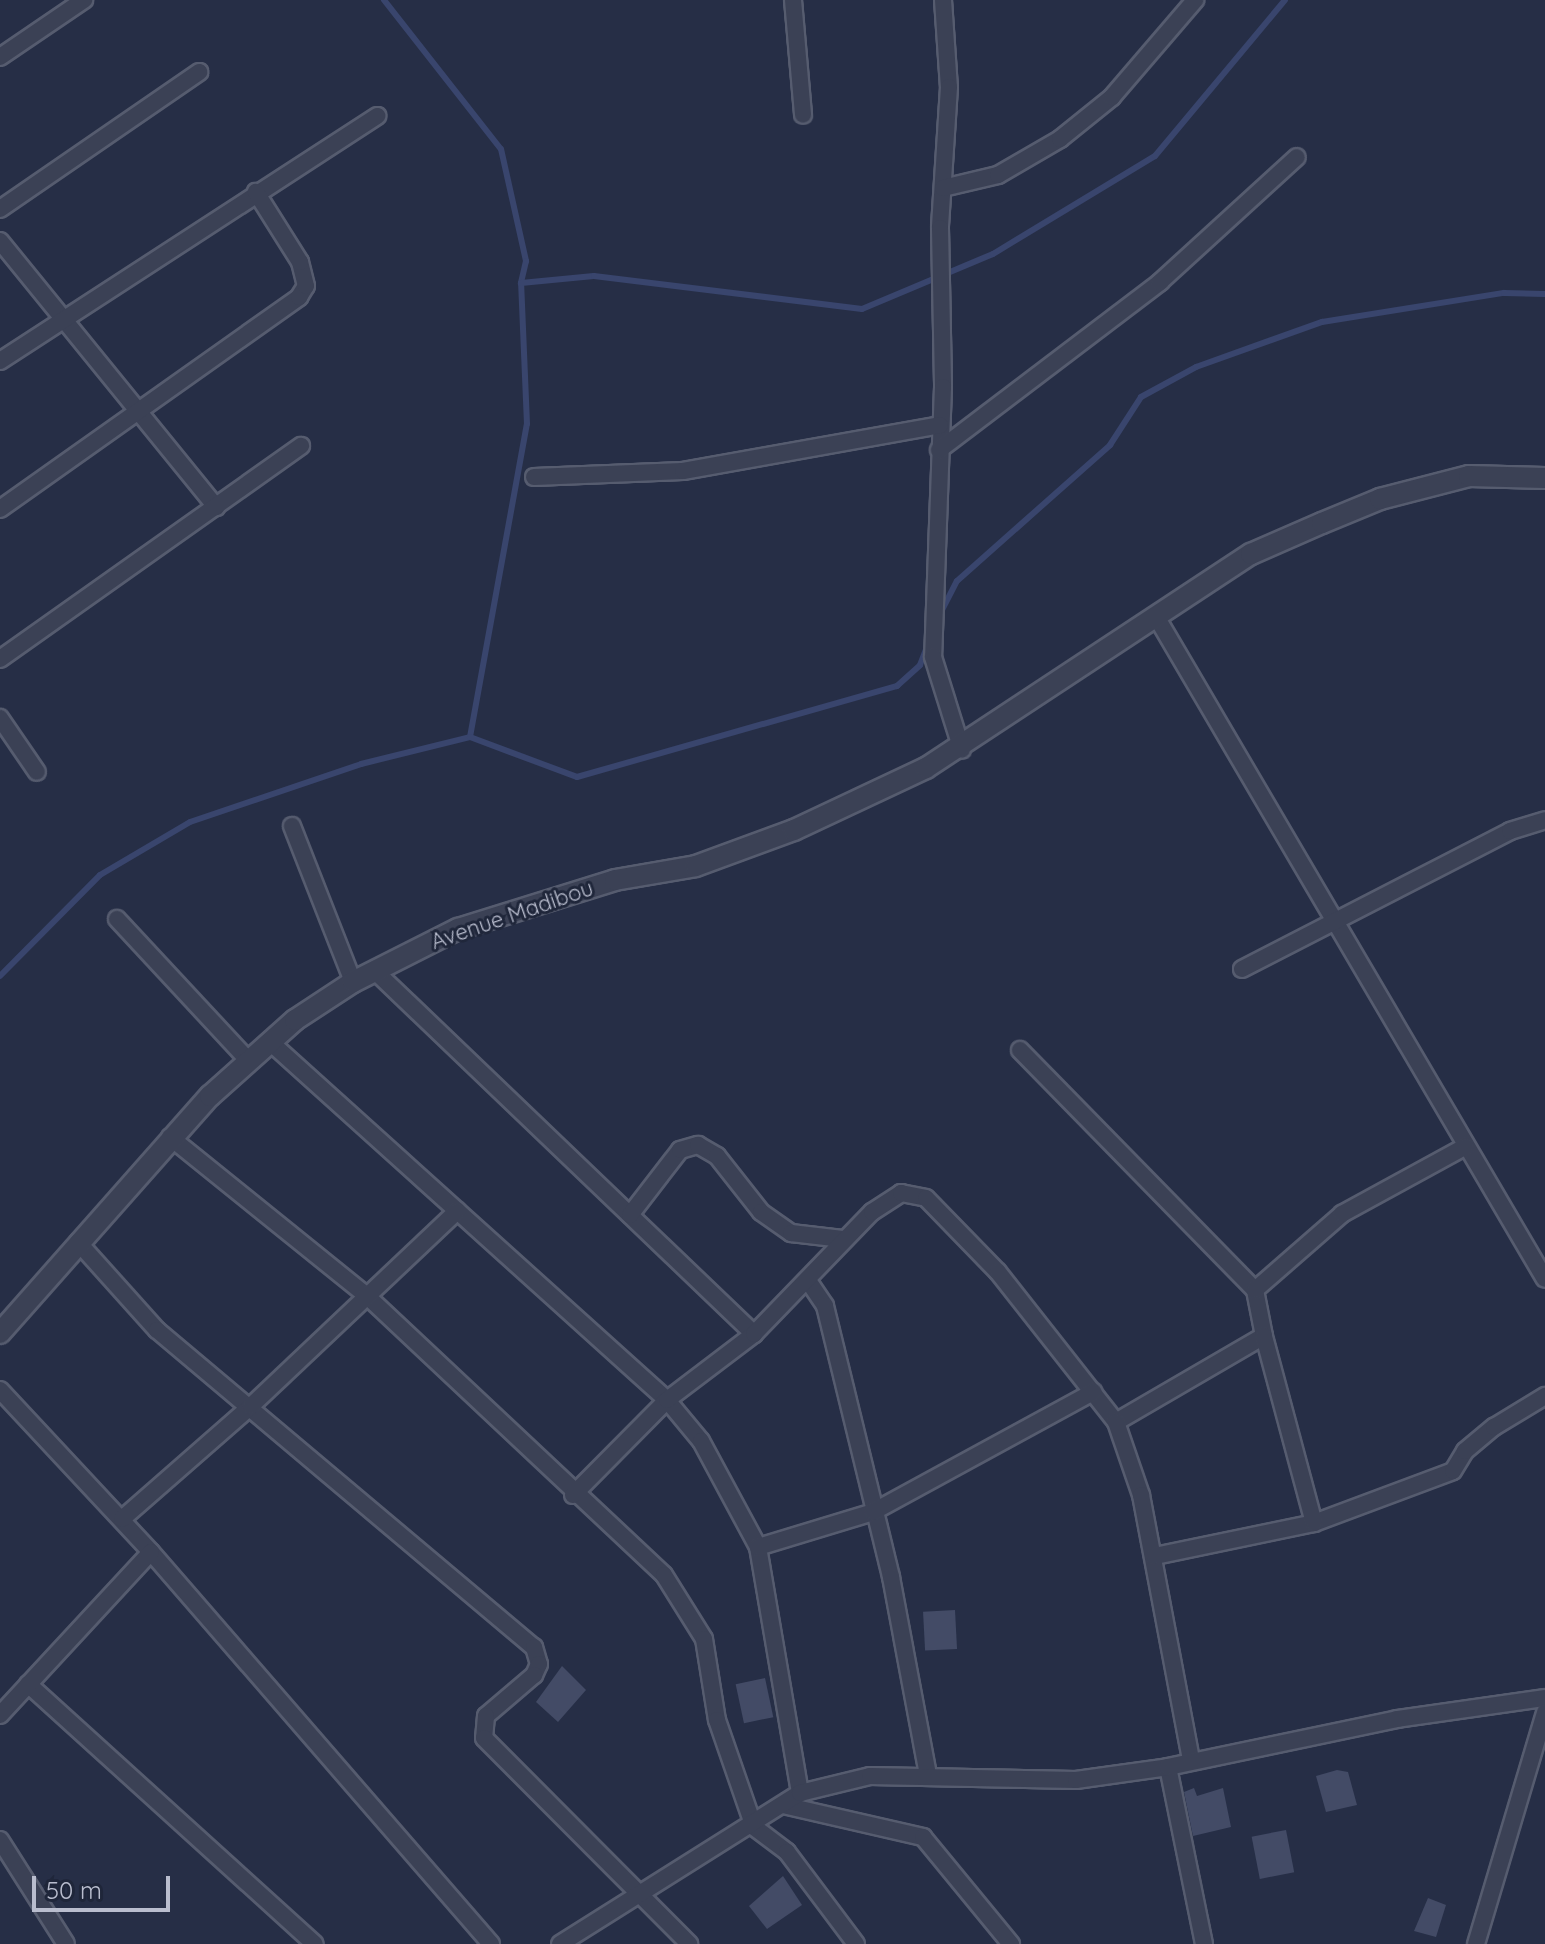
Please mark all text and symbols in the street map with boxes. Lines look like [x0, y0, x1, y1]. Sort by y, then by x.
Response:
street label: Avenue Madibou [427, 875, 597, 955]
scale bar [36, 1860, 174, 1910]
text: 50 m [46, 1875, 102, 1905]

